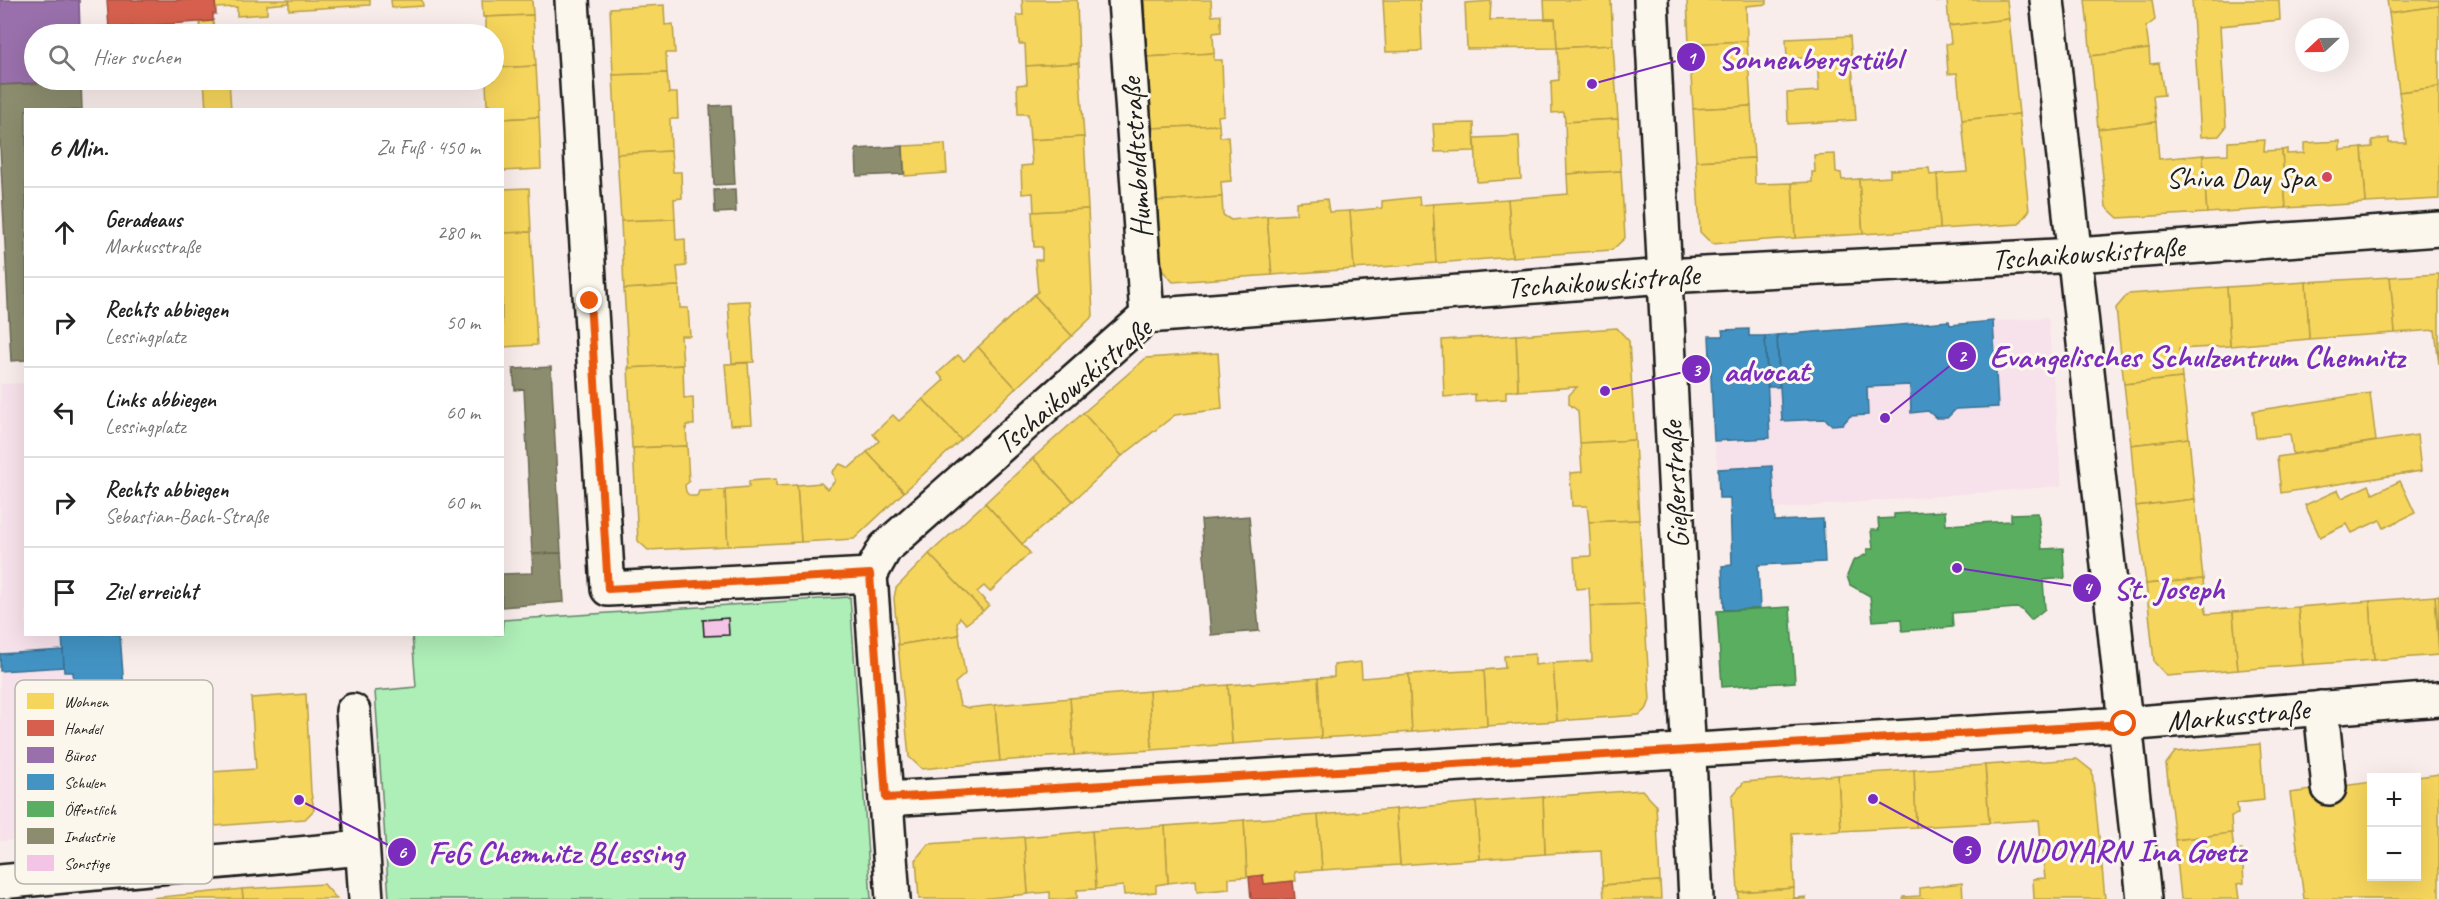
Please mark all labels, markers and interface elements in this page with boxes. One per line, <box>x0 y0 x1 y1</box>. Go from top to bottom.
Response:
north arrow <box>2295 18 2349 72</box>
search box <box>24 24 504 90</box>
callout: Sonnenbergstübl <box>1676 32 1914 82</box>
text: Sonnenbergstübl <box>1718 38 1908 79</box>
icon: search <box>45 41 78 74</box>
text: Hier suchen <box>93 43 181 71</box>
text: 1 <box>1687 47 1697 69</box>
street label: Humboldtstraße <box>1111 74 1161 240</box>
text: 6 Min. <box>48 131 108 164</box>
text: Zu Fuß · 450 m <box>377 135 480 160</box>
place label: Shiva Day Spa <box>2166 158 2317 196</box>
marker: Shiva Day Spa <box>2320 170 2334 184</box>
text: Geradeaus <box>105 206 182 234</box>
icon: ahead <box>48 216 81 249</box>
text: 280 m <box>437 220 480 245</box>
street label: Tschaikowskistraße <box>1990 227 2188 279</box>
text: Markusstraße <box>105 234 200 259</box>
street label: Tschaikowskistraße <box>1505 255 1703 307</box>
route end <box>576 287 602 313</box>
text: Rechts abbiegen <box>105 296 228 324</box>
icon: right <box>48 306 81 339</box>
street label: Tschaikowskistraße <box>987 308 1161 463</box>
text: 50 m <box>446 310 480 335</box>
text: Lessingplatz <box>105 324 186 349</box>
callout: Evangelisches Schulzentrum Chemnitz <box>1947 331 2418 381</box>
text: Evangelisches Schulzentrum Chemnitz <box>1989 336 2408 377</box>
callout: advocat <box>1681 344 1820 394</box>
text: 2 <box>1958 345 1968 367</box>
text: advocat <box>1723 350 1812 391</box>
text: 3 <box>1692 359 1702 381</box>
text: Links abbiegen <box>105 386 216 414</box>
icon: left <box>48 396 81 429</box>
text: 60 m <box>446 400 480 425</box>
text: Lessingplatz <box>105 414 186 439</box>
street label: Gießerstraße <box>1653 418 1697 550</box>
text: Rechts abbiegen <box>105 476 228 504</box>
icon: right <box>48 486 81 519</box>
text: 60 m <box>446 490 480 515</box>
text: Sebastian-Bach-Straße <box>105 504 268 529</box>
callout: St. Joseph <box>2072 563 2237 613</box>
text: St. Joseph <box>2113 568 2226 609</box>
icon: arrive <box>48 576 81 609</box>
text: 4 <box>2083 577 2093 599</box>
text: Ziel erreicht <box>105 578 198 606</box>
legend <box>15 680 213 884</box>
street label: Markusstraße <box>2165 690 2313 740</box>
text: Wohnen <box>64 692 109 712</box>
route start <box>2110 710 2136 736</box>
text: Handel <box>64 719 105 739</box>
text: Büros <box>64 746 97 766</box>
text: Schulen <box>64 773 106 793</box>
map controls <box>2367 773 2421 881</box>
button: + <box>2367 773 2421 827</box>
text: Öffentlich <box>64 800 117 820</box>
callout: UNDOYARN Ina Goetz <box>1952 825 2258 875</box>
text: Industrie <box>64 827 116 847</box>
callout: FeG Chemnitz BLessing <box>387 827 696 877</box>
button: − <box>2367 827 2421 881</box>
text: UNDOYARN Ina Goetz <box>1994 830 2249 871</box>
text: FeG Chemnitz BLessing <box>428 832 686 873</box>
text: 5 <box>1963 839 1973 861</box>
text: 6 <box>398 841 408 863</box>
text: Sonstige <box>64 854 111 874</box>

